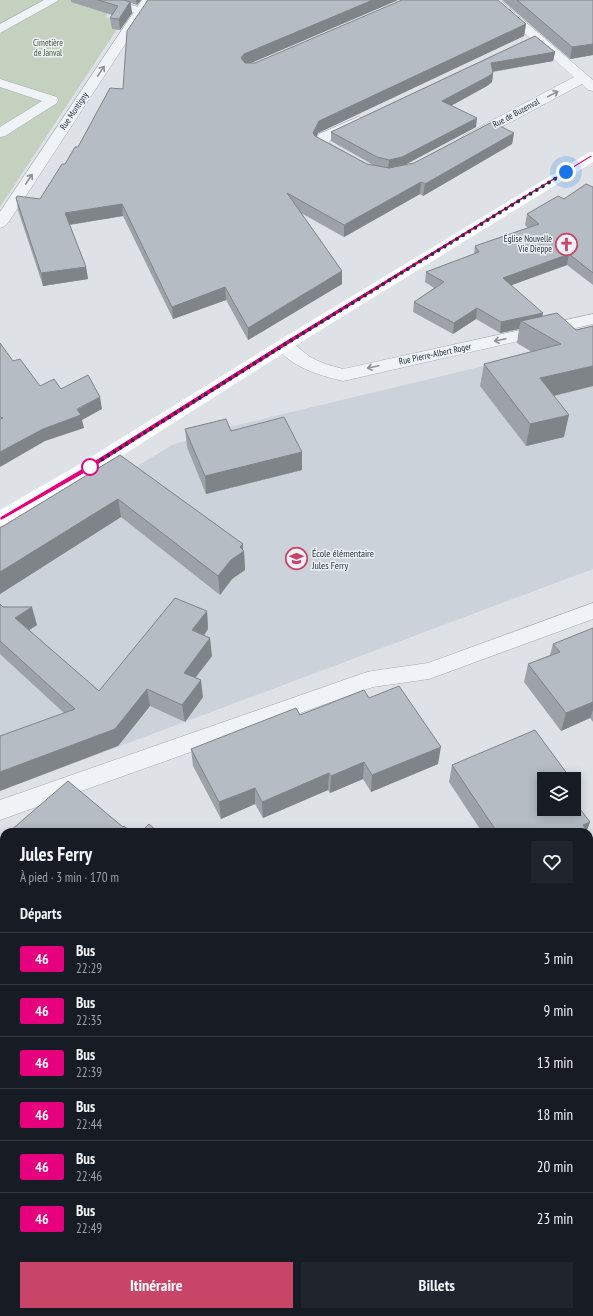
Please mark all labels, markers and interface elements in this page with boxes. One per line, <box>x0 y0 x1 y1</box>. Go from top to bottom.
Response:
park label: Cimetière de Janval <box>33 37 63 58</box>
one-way arrow <box>97 65 105 76</box>
street label: Rue Montigny <box>57 89 91 132</box>
one-way arrow <box>547 89 559 97</box>
street label: Rue de Buzenval <box>490 95 542 130</box>
your location <box>556 162 576 182</box>
one-way arrow <box>25 174 33 185</box>
church icon: Église Nouvelle Vie Dieppe <box>554 231 580 257</box>
place label: Église Nouvelle Vie Dieppe <box>504 233 552 254</box>
one-way arrow <box>494 336 507 344</box>
street label: Rue Pierre-Albert Roger <box>398 340 473 367</box>
one-way arrow <box>367 364 380 372</box>
unlabelled marker <box>81 458 99 476</box>
school or university icon: École élémentaire Jules Ferry <box>283 546 309 572</box>
place label: École élémentaire Jules Ferry <box>311 547 374 572</box>
map controls <box>537 772 581 816</box>
button: layers <box>537 772 581 816</box>
button: heart <box>531 841 573 883</box>
text: Jules Ferry <box>20 842 92 866</box>
text: À pied · 3 min · 170 m <box>20 869 119 886</box>
text: Départs <box>20 904 62 923</box>
text: Bus <box>76 941 95 960</box>
text: 3 min <box>543 949 573 968</box>
text: 46 <box>35 950 49 968</box>
text: 22:29 <box>76 960 102 977</box>
text: Bus <box>76 993 95 1012</box>
text: 9 min <box>543 1001 573 1020</box>
text: 46 <box>35 1002 49 1020</box>
text: 22:35 <box>76 1012 102 1029</box>
text: Bus <box>76 1045 95 1064</box>
text: 13 min <box>537 1053 573 1072</box>
text: 46 <box>35 1054 49 1072</box>
text: 22:39 <box>76 1064 102 1081</box>
text: Bus <box>76 1097 95 1116</box>
text: 18 min <box>537 1105 573 1124</box>
text: 46 <box>35 1106 49 1124</box>
text: 22:44 <box>76 1116 102 1133</box>
text: Bus <box>76 1149 95 1168</box>
text: 20 min <box>537 1157 573 1176</box>
text: 46 <box>35 1158 49 1176</box>
text: 22:46 <box>76 1168 102 1185</box>
text: Bus <box>76 1201 95 1220</box>
text: 23 min <box>537 1209 573 1228</box>
text: 46 <box>35 1210 49 1228</box>
text: 22:49 <box>76 1220 102 1237</box>
button: Itinéraire <box>20 1262 293 1308</box>
button: Billets <box>301 1262 573 1308</box>

